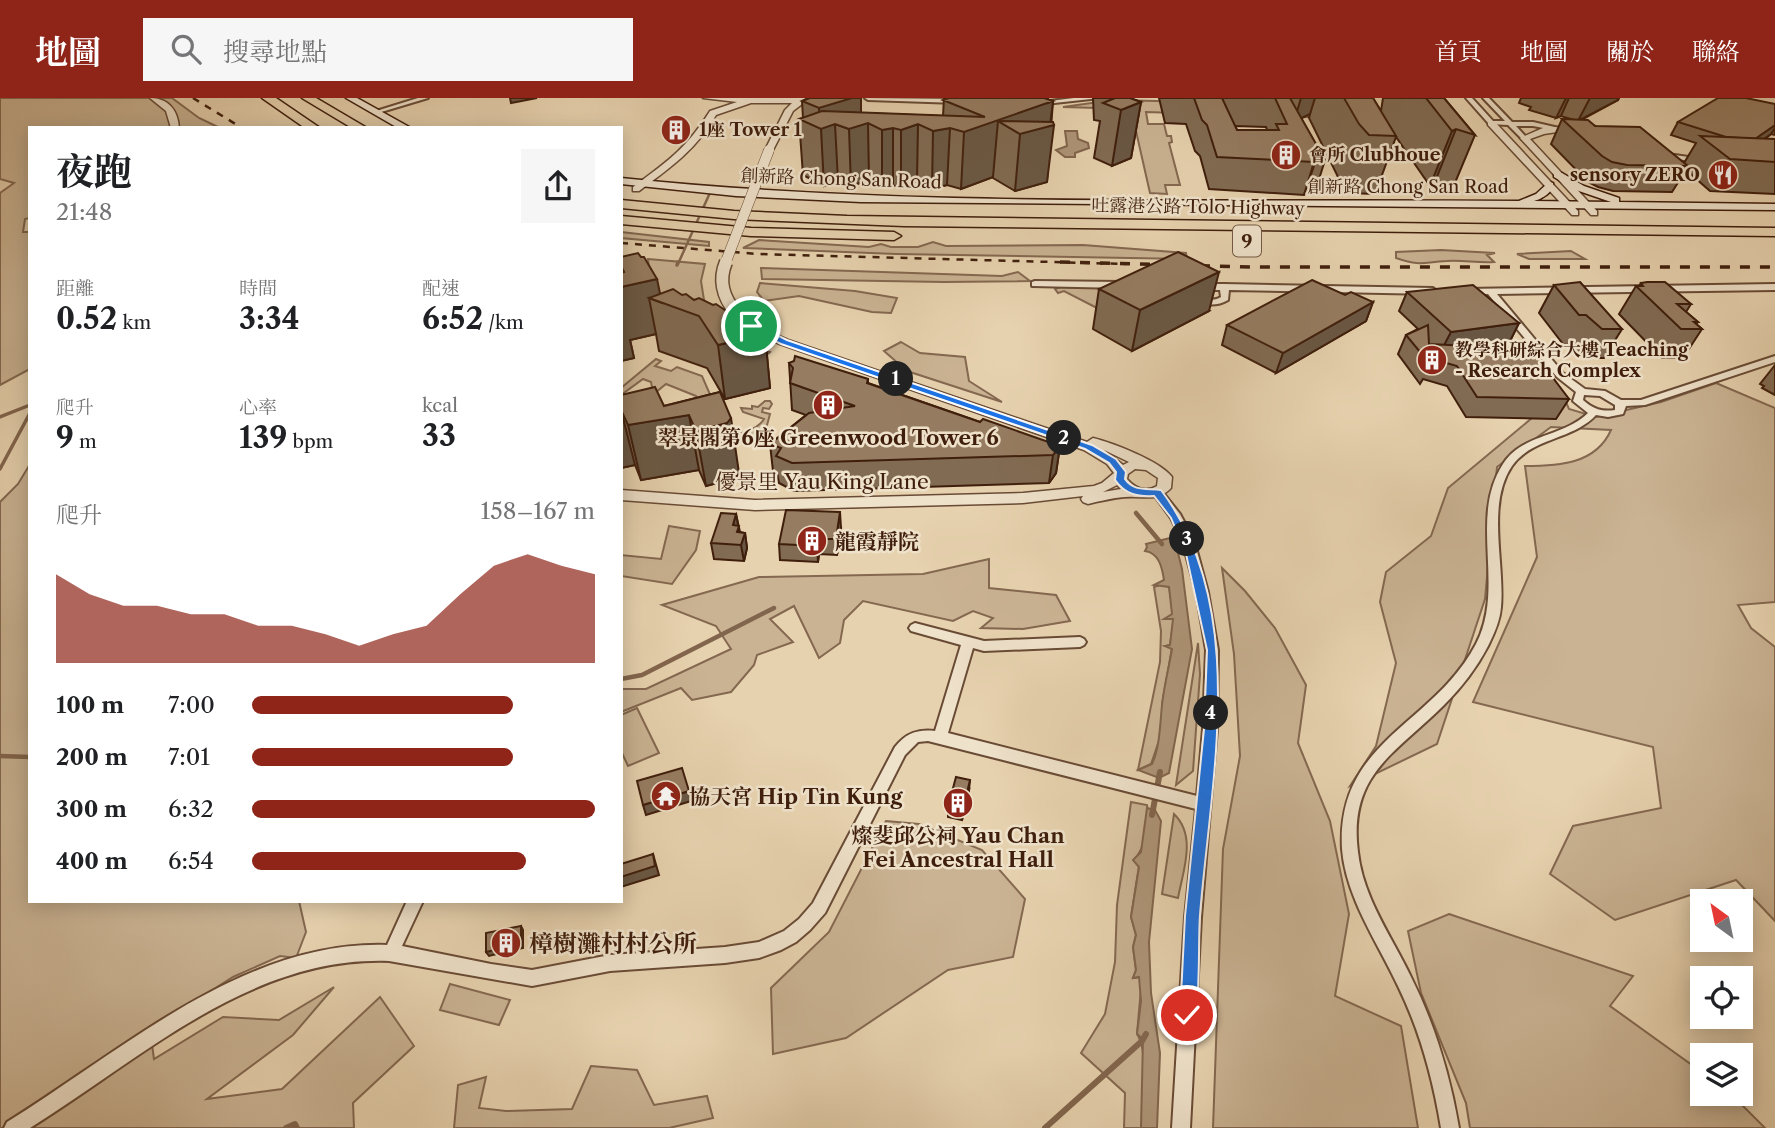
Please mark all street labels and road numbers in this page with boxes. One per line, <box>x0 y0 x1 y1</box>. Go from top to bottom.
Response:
street label: 創新路 Chong San Road <box>740 164 942 194</box>
street label: 創新路 Chong San Road <box>1307 176 1509 198</box>
street label: 吐露港公路 Tolo Highway <box>1091 194 1306 220</box>
road number: 9 <box>1233 225 1261 256</box>
street label: 優景里 Yau King Lane <box>715 469 929 494</box>

